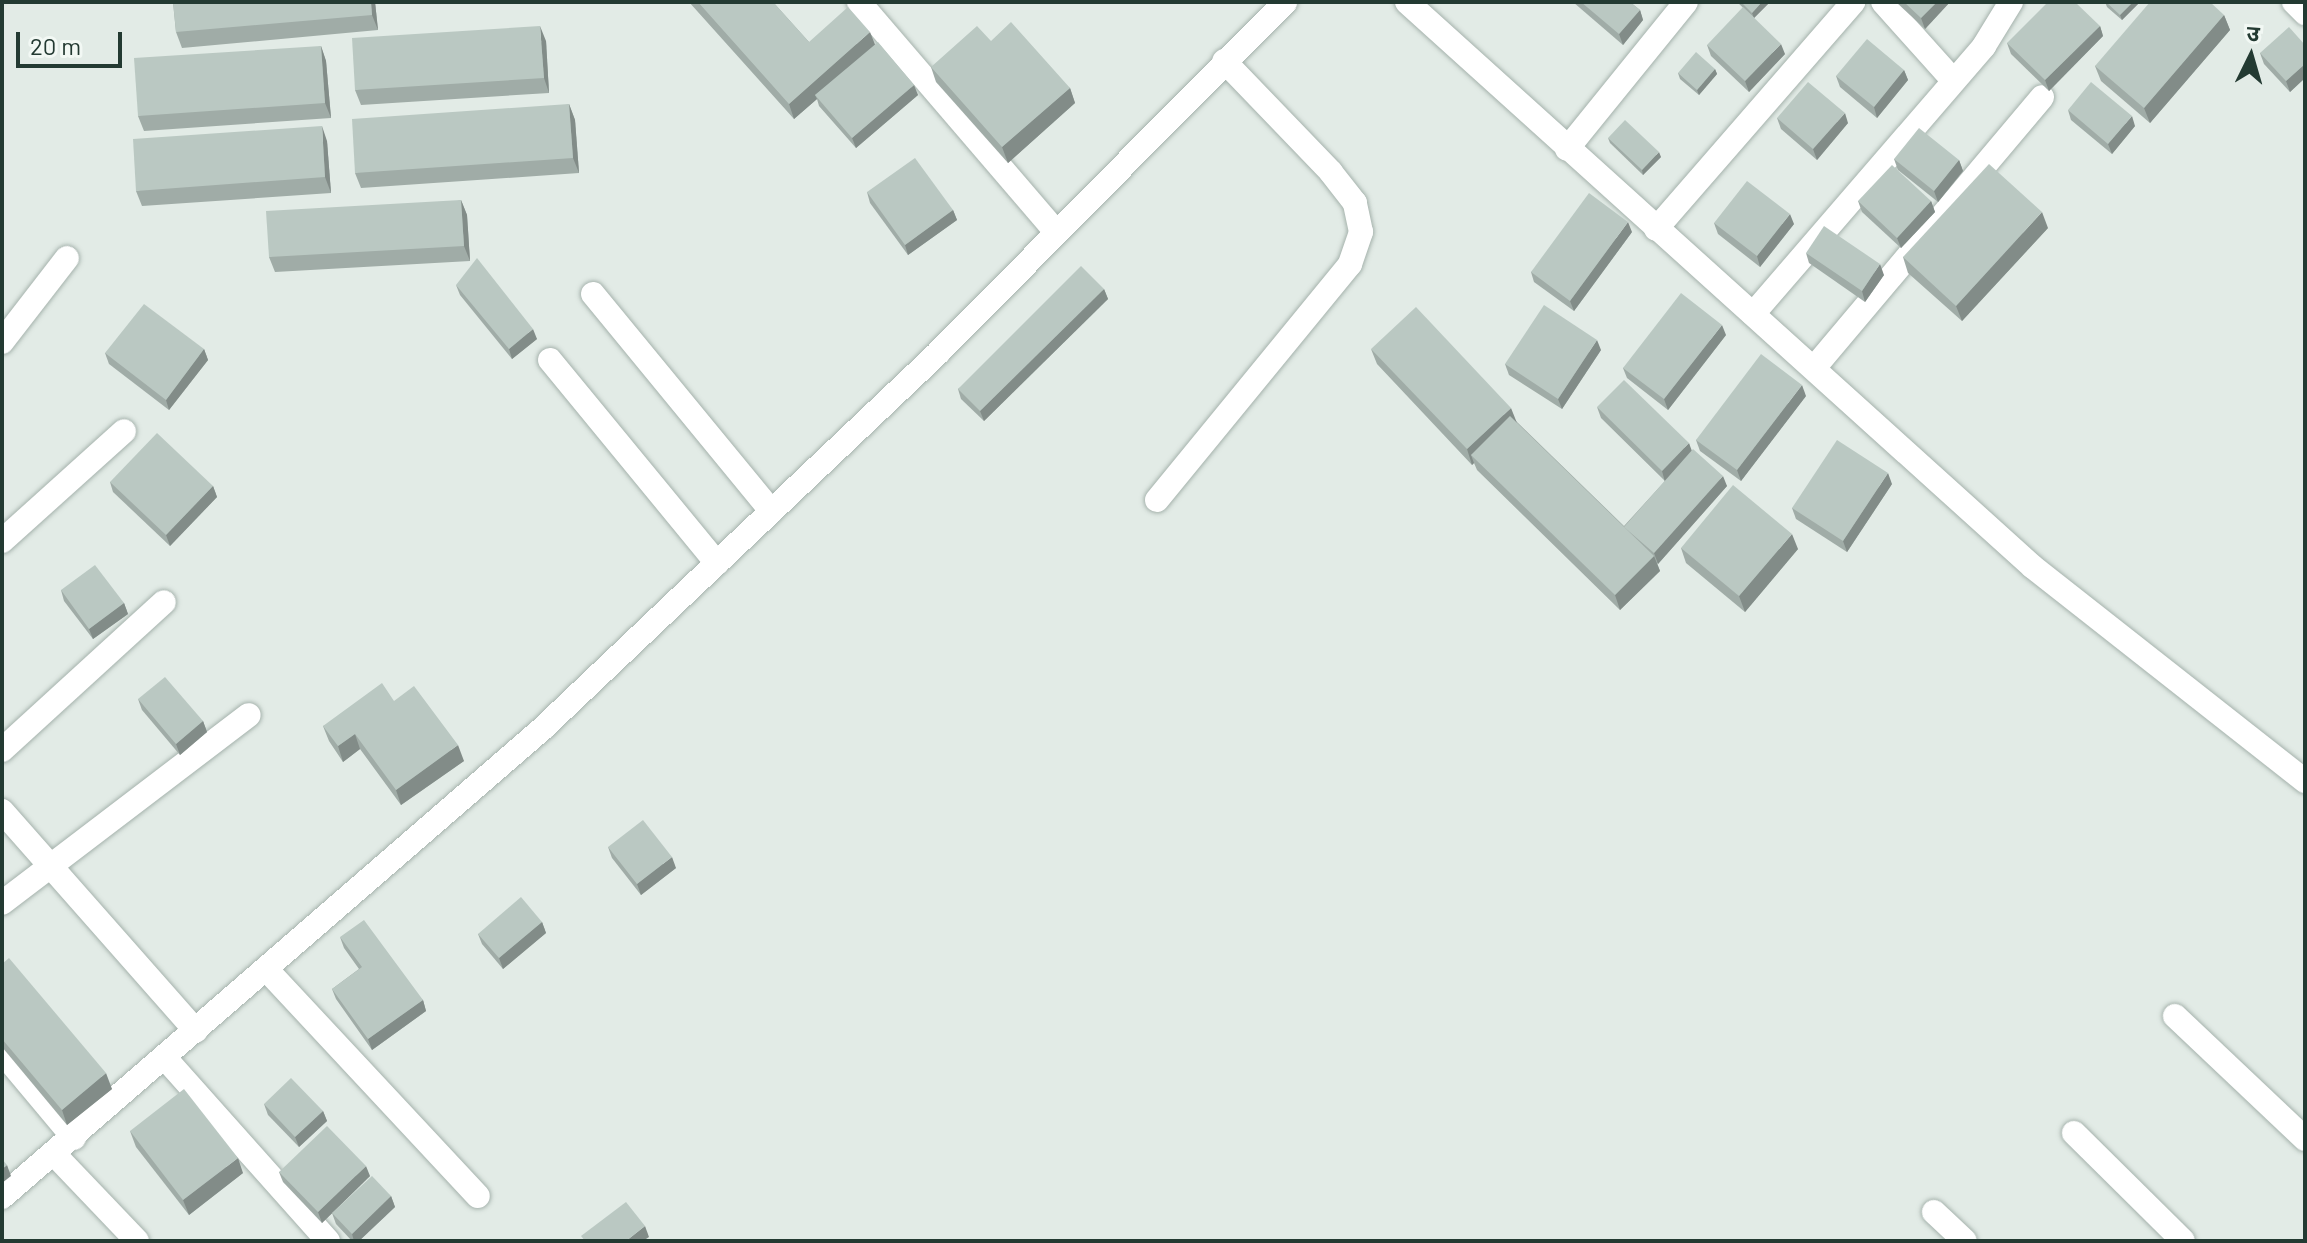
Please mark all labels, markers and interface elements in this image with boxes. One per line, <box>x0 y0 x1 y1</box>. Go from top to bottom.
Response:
scale bar <box>20 16 126 66</box>
north arrow <box>2211 16 2291 96</box>
text: उ <box>2246 19 2261 46</box>
text: 20 m <box>30 31 81 60</box>

